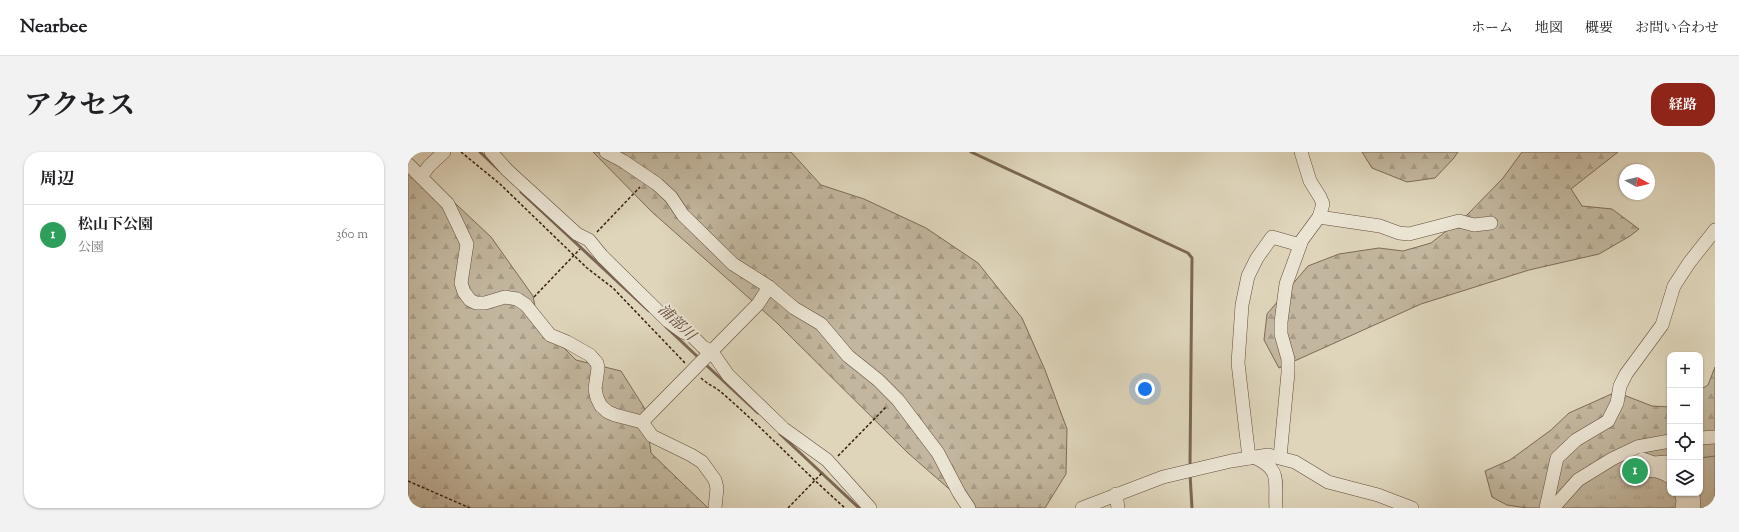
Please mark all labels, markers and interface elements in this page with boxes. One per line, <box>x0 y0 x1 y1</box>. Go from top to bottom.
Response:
text: Nearbee <box>20 14 87 41</box>
text: ホーム <box>1471 19 1513 39</box>
text: 地図 <box>1535 19 1563 39</box>
text: 概要 <box>1585 19 1613 39</box>
text: お問い合わせ <box>1635 19 1719 39</box>
button: 経路 <box>1651 83 1715 126</box>
text: アクセス <box>24 87 135 127</box>
north arrow <box>1619 164 1655 200</box>
text: 周辺 <box>40 168 74 192</box>
text: 松山下公園 <box>78 215 153 236</box>
text: 1 <box>51 226 55 244</box>
text: 360 m <box>336 226 368 244</box>
text: 公園 <box>78 239 104 257</box>
water label: 浦部川 <box>652 300 701 347</box>
map controls <box>1667 352 1703 496</box>
button: + <box>1667 352 1703 388</box>
your location <box>1135 379 1155 399</box>
button: − <box>1667 388 1703 424</box>
button: locate <box>1667 424 1703 460</box>
pin: 1 <box>1622 456 1648 486</box>
button: layers <box>1667 460 1703 496</box>

